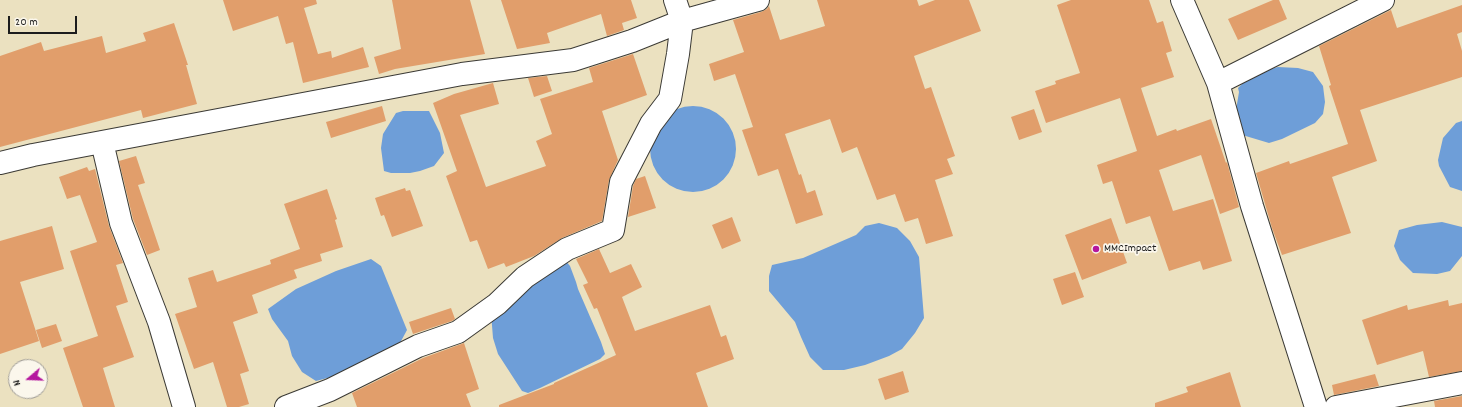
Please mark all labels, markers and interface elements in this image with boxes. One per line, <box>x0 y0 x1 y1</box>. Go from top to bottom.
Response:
scale bar <box>10 8 79 34</box>
text: 20 m <box>15 14 38 31</box>
place label: MMCImpact <box>1104 242 1156 256</box>
marker: MMCImpact <box>1091 244 1101 254</box>
north arrow <box>8 359 48 399</box>
text: N <box>9 377 26 388</box>

